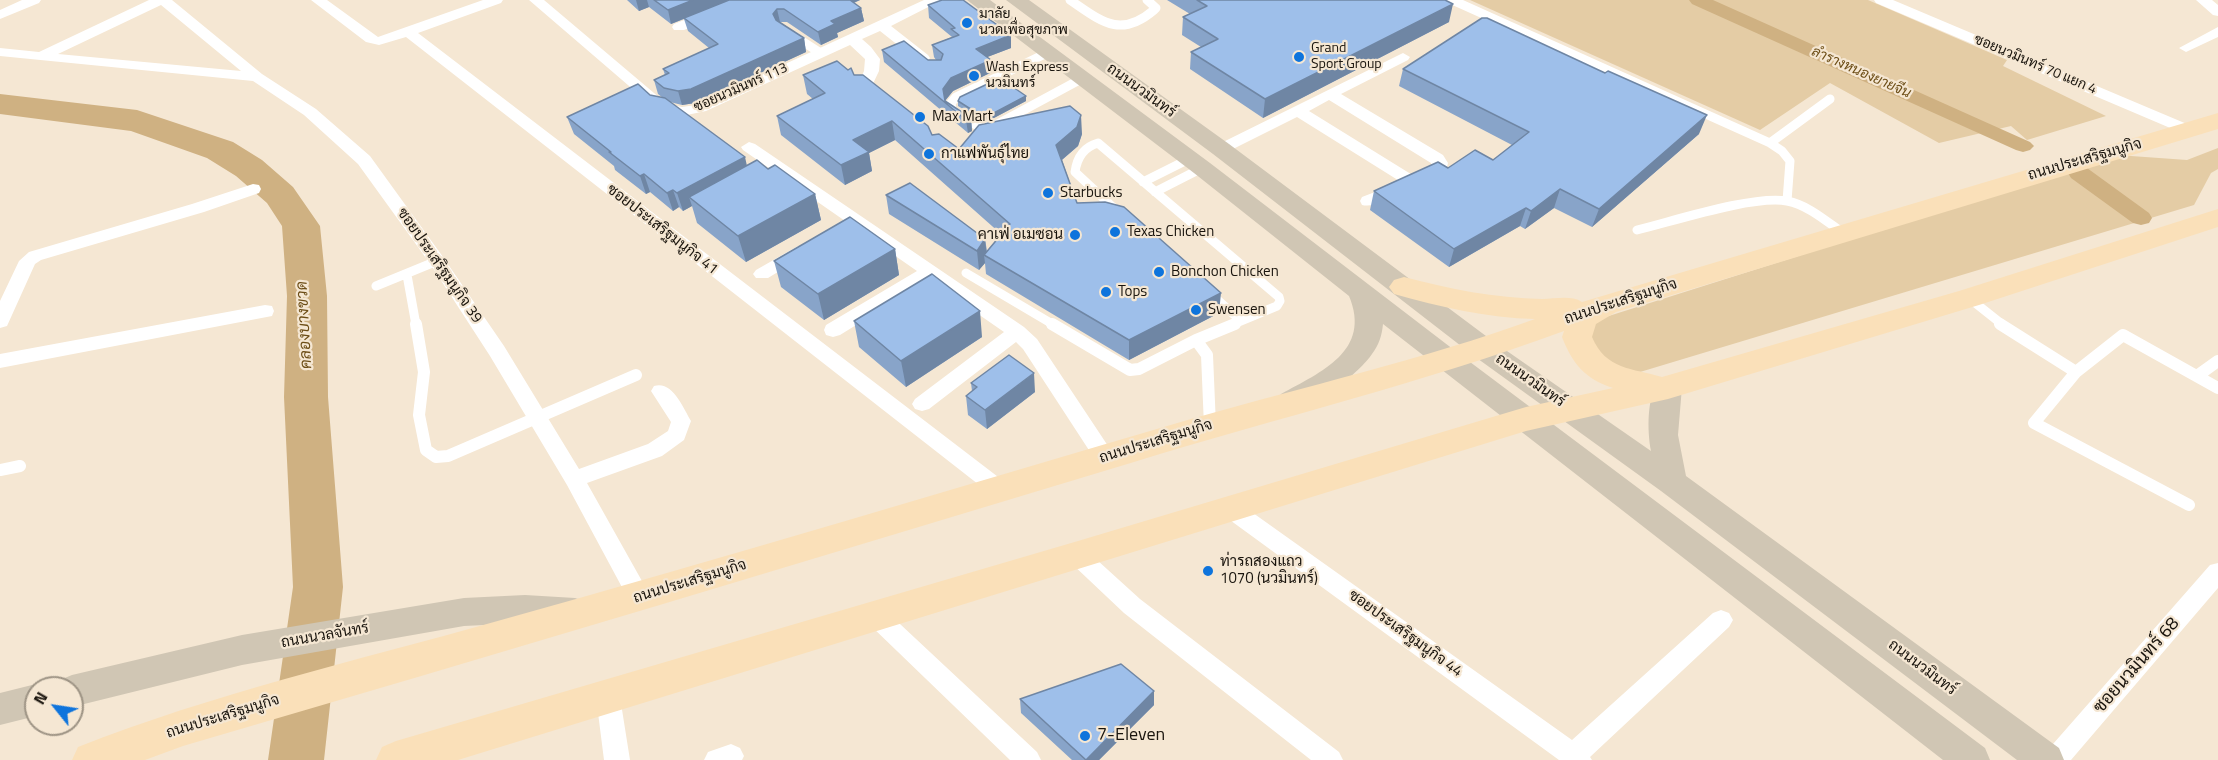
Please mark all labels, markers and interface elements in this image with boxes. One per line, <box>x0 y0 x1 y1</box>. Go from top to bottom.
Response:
place label: มาลัย นวดเพื่อสุขภาพ <box>979 7 1068 40</box>
marker: มาลัย นวดเพื่อสุขภาพ <box>960 16 974 30</box>
street label: ซอยนวมินทร์ 70 แยก 4 <box>1971 32 2099 98</box>
place label: Grand Sport Group <box>1311 41 1382 74</box>
water label: ลำรางหนองยายจีน <box>1809 44 1913 102</box>
marker: Grand Sport Group <box>1292 50 1306 64</box>
street label: ซอยนวมินทร์ 113 <box>691 60 791 116</box>
place label: Wash Express นวมินทร์ <box>986 60 1069 92</box>
street label: ถนนนวมินทร์ <box>1103 60 1179 122</box>
marker: Wash Express นวมินทร์ <box>967 69 981 83</box>
place label: Max Mart <box>932 108 993 126</box>
marker: Max Mart <box>913 110 927 124</box>
street label: ถนนประเสริฐมนูกิจ <box>2026 135 2144 185</box>
place label: กาแฟพันธุ์ไทย <box>941 145 1029 163</box>
marker: กาแฟพันธุ์ไทย <box>922 147 936 161</box>
street label: ซอยประเสริฐมนูกิจ 41 <box>603 181 721 279</box>
place label: Starbucks <box>1060 184 1123 202</box>
marker: Starbucks <box>1041 186 1055 200</box>
street label: ซอยประเสริฐมนูกิจ 39 <box>393 205 485 327</box>
place label: Texas Chicken <box>1127 223 1214 241</box>
marker: Texas Chicken <box>1108 225 1122 239</box>
place label: คาเฟ่ อเมซอน <box>978 226 1063 244</box>
marker: คาเฟ่ อเมซอน <box>1068 228 1082 242</box>
place label: Bonchon Chicken <box>1171 263 1279 281</box>
marker: Bonchon Chicken <box>1152 265 1166 279</box>
street label: ถนนประเสริฐมนูกิจ <box>1562 275 1680 329</box>
water label: คลองบางขวด <box>293 281 317 369</box>
place label: Tops <box>1118 283 1147 301</box>
marker: Tops <box>1099 285 1113 299</box>
place label: Swensen <box>1208 301 1266 319</box>
marker: Swensen <box>1189 303 1203 317</box>
street label: ถนนนวมินทร์ <box>1492 350 1568 412</box>
street label: ถนนประเสริฐมนูกิจ <box>1097 416 1215 468</box>
place label: ท่ารถสองแถว 1070 (นวมินทร์) <box>1220 553 1318 588</box>
street label: ถนนประเสริฐมนูกิจ <box>631 556 749 608</box>
marker: ท่ารถสองแถว 1070 (นวมินทร์) <box>1201 564 1215 578</box>
street label: ซอยประเสริฐมนูกิจ 44 <box>1345 587 1465 681</box>
street label: ซอยนวมินทร์ 68 <box>2090 614 2184 718</box>
street label: ถนนนวลจันทร์ <box>280 619 370 653</box>
street label: ถนนนวมินทร์ <box>1884 636 1960 700</box>
north arrow <box>24 676 84 736</box>
text: N <box>27 687 53 709</box>
street label: ถนนประเสริฐมนูกิจ <box>164 691 282 743</box>
place label: 7-Eleven <box>1097 725 1165 747</box>
marker: 7-Eleven <box>1078 729 1092 743</box>

